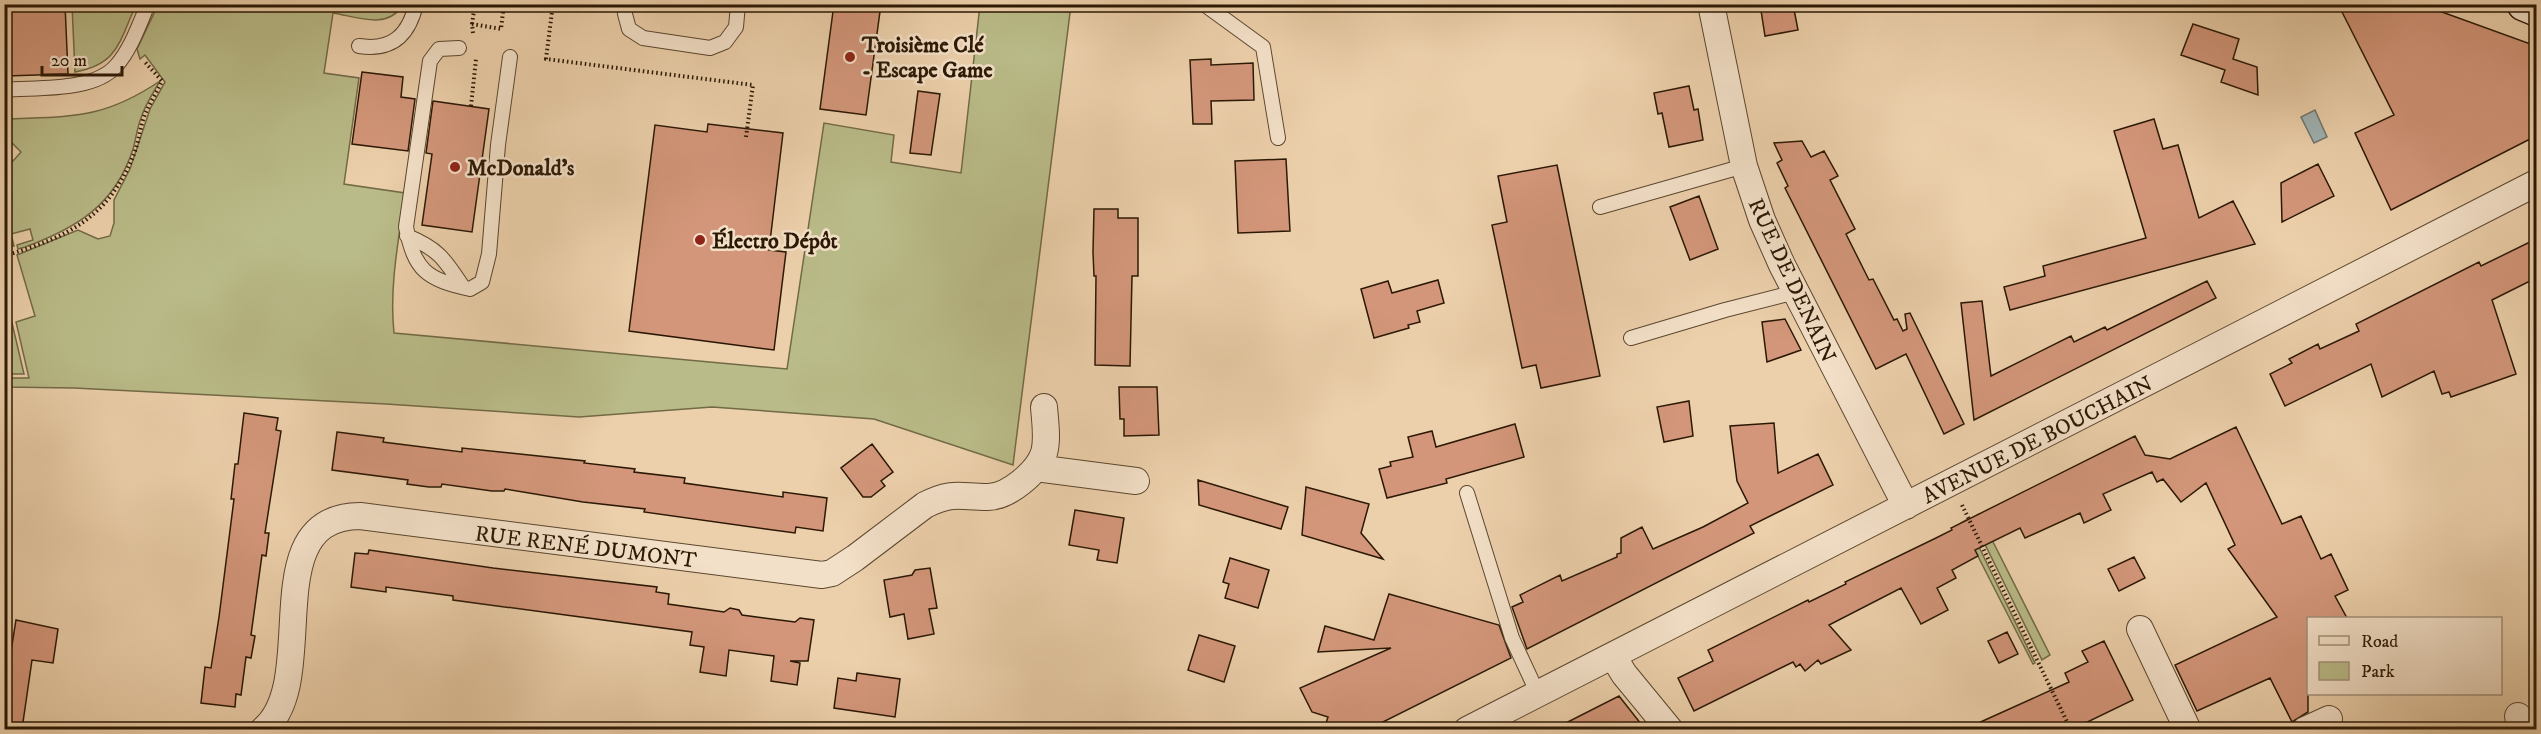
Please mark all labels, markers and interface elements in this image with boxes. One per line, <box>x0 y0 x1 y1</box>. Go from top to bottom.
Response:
place label: Troisième Clé - Escape Game <box>861 32 993 84</box>
scale bar <box>42 39 122 77</box>
text: 20 m <box>51 50 87 72</box>
marker: Troisième Clé - Escape Game <box>843 50 857 64</box>
place label: McDonald's <box>467 155 575 182</box>
marker: McDonald's <box>448 160 462 174</box>
street label: RUE DE DENAIN <box>1742 194 1842 367</box>
place label: Électro Dépôt <box>712 227 838 255</box>
marker: Électro Dépôt <box>693 233 707 247</box>
street label: AVENUE DE BOUCHAIN <box>1918 370 2157 510</box>
street label: RUE RENÉ DUMONT <box>473 520 699 575</box>
legend <box>2307 617 2502 695</box>
text: Road <box>2361 631 2398 653</box>
text: Park <box>2361 661 2395 683</box>

